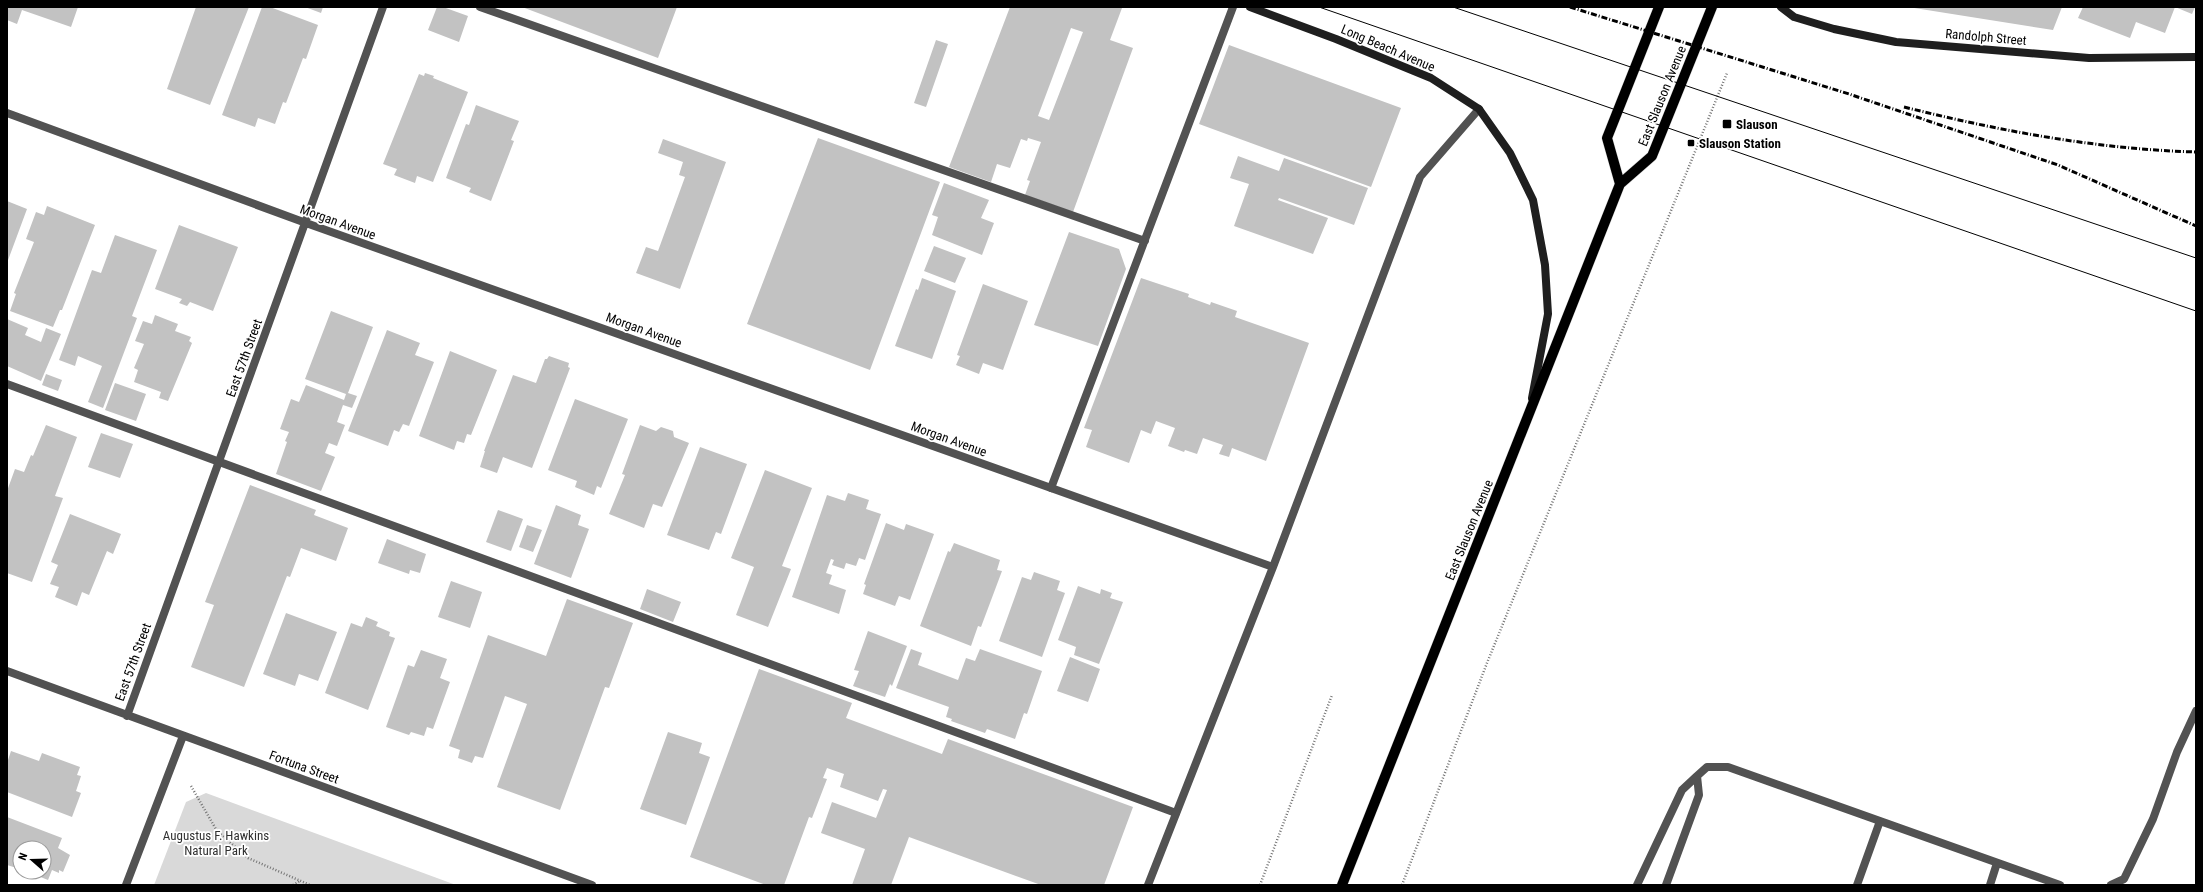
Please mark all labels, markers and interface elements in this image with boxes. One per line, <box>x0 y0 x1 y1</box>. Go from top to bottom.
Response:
street label: Long Beach Avenue <box>1339 21 1437 75</box>
street label: Randolph Street <box>1945 26 2027 48</box>
street label: East Slauson Avenue <box>1635 44 1689 148</box>
place label: Slauson <box>1736 117 1778 132</box>
marker: Slauson <box>1721 118 1733 130</box>
place label: Slauson Station <box>1699 136 1781 151</box>
marker: Slauson Station <box>1686 138 1696 148</box>
street label: Morgan Avenue <box>298 201 378 243</box>
street label: Morgan Avenue <box>604 309 684 351</box>
street label: East 57th Street <box>223 317 265 399</box>
street label: Morgan Avenue <box>909 418 989 460</box>
street label: East Slauson Avenue <box>1442 478 1496 582</box>
street label: East 57th Street <box>112 621 154 703</box>
street label: Fortuna Street <box>267 747 341 787</box>
park label: Augustus F. Hawkins Natural Park <box>163 828 269 858</box>
north arrow <box>12 840 52 880</box>
text: N <box>16 851 30 862</box>

